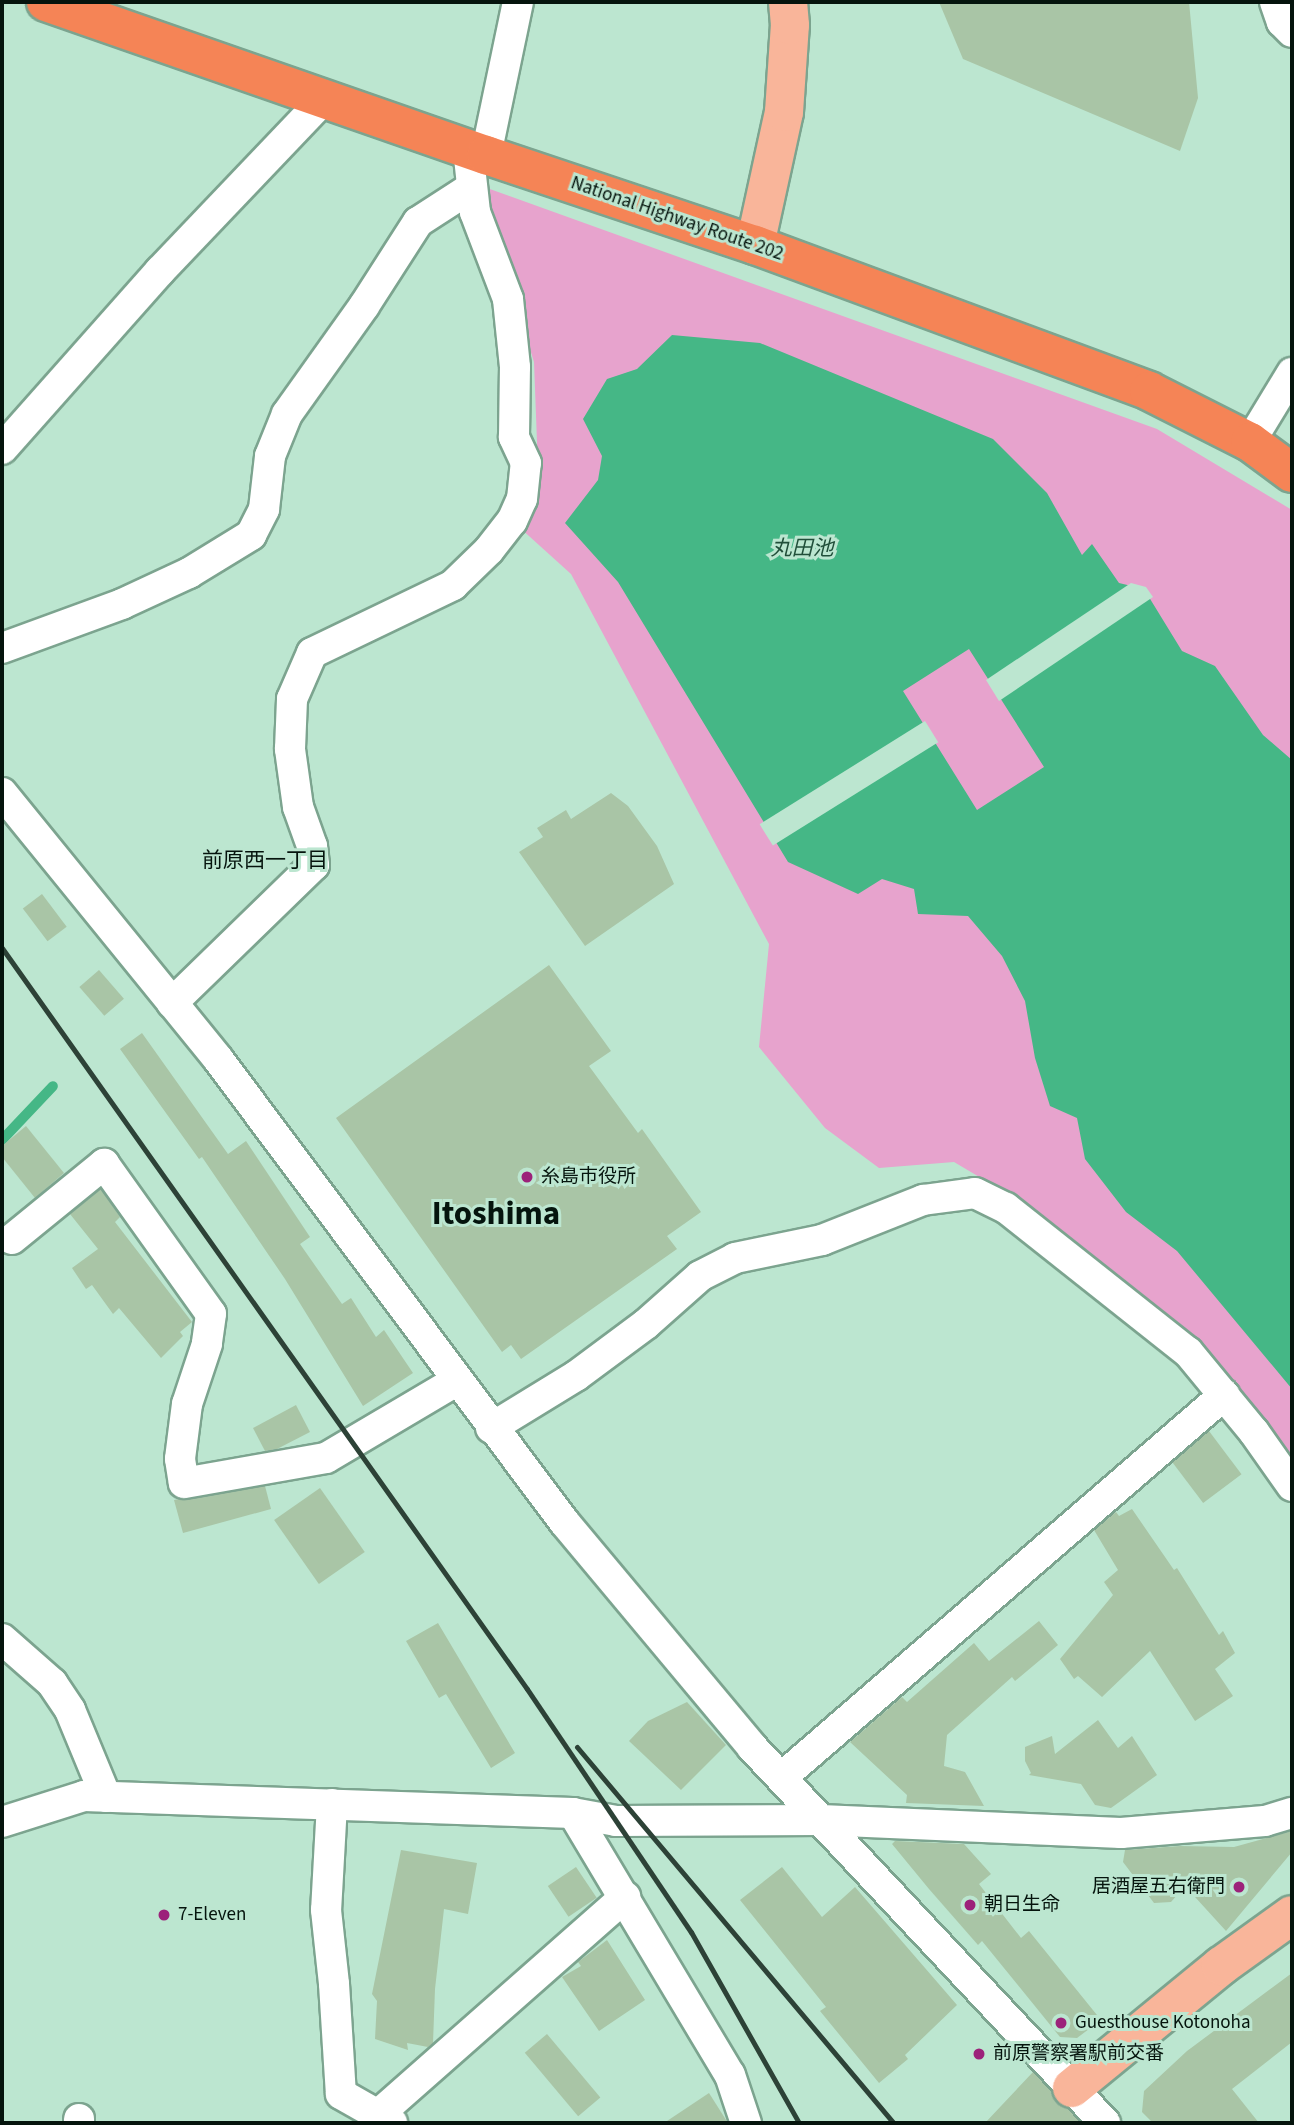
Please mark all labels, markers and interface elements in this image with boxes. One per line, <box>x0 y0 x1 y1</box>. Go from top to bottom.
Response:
street label: National Highway Route 202 <box>568 172 786 266</box>
water label: 丸田池 <box>771 535 833 561</box>
district label: 前原西一丁目 <box>202 847 328 873</box>
place label: 糸島市役所 <box>541 1166 636 1188</box>
marker: 糸島市役所 <box>519 1169 535 1185</box>
district label: Itoshima <box>432 1194 560 1234</box>
place label: 居酒屋五右衛門 <box>1092 1876 1225 1898</box>
marker: 居酒屋五右衛門 <box>1231 1879 1247 1895</box>
place label: 朝日生命 <box>984 1894 1060 1916</box>
marker: 朝日生命 <box>962 1897 978 1913</box>
place label: 7-Eleven <box>178 1904 246 1926</box>
marker: 7-Eleven <box>156 1907 172 1923</box>
place label: Guesthouse Kotonoha <box>1075 2012 1251 2034</box>
marker: Guesthouse Kotonoha <box>1053 2015 1069 2031</box>
place label: 前原警察署駅前交番 <box>993 2043 1164 2065</box>
marker: 前原警察署駅前交番 <box>971 2046 987 2062</box>

